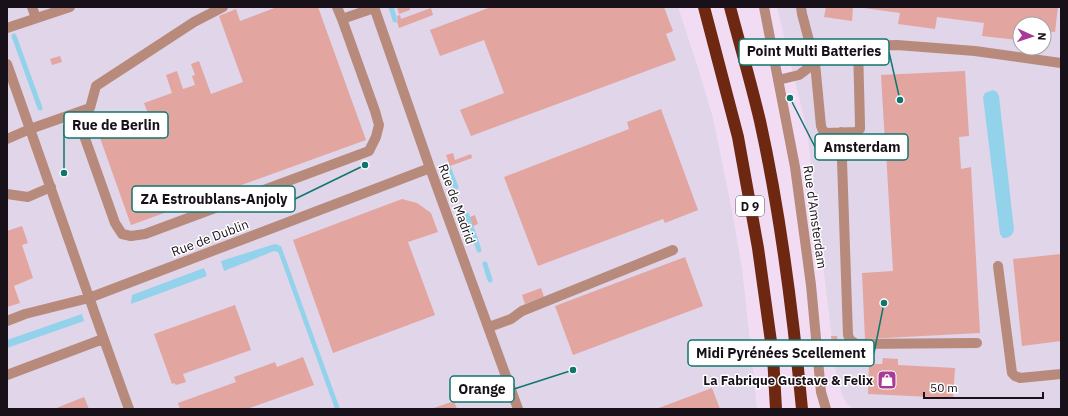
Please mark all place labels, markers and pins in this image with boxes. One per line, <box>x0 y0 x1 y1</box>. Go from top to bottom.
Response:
callout: Point Multi Batteries <box>739 39 889 65</box>
callout: Rue de Berlin <box>64 112 168 138</box>
callout: Amsterdam <box>815 134 908 160</box>
callout: ZA Estroublans-Anjoly <box>132 186 295 212</box>
callout: Midi Pyrénées Scellement <box>688 340 874 366</box>
shop icon: La Fabrique Gustave & Felix <box>876 369 898 391</box>
place label: La Fabrique Gustave & Felix <box>703 372 874 389</box>
callout: Orange <box>450 376 514 402</box>

